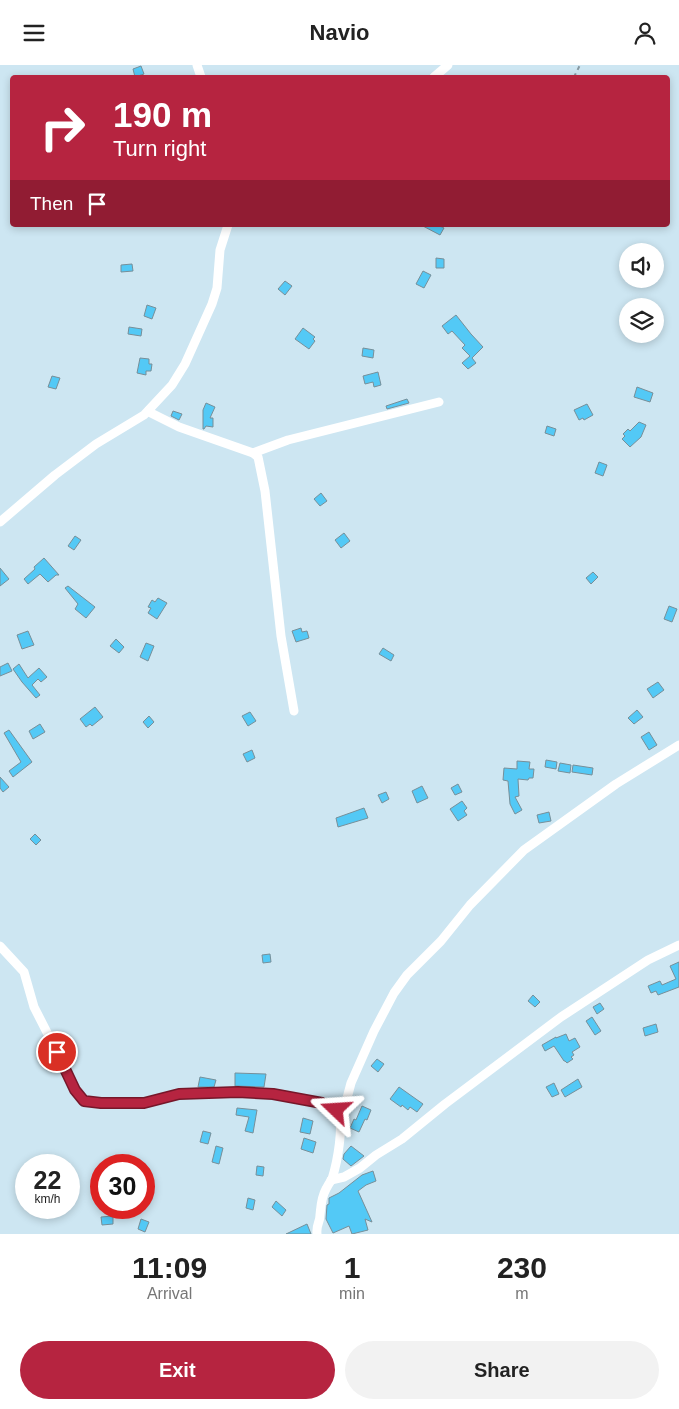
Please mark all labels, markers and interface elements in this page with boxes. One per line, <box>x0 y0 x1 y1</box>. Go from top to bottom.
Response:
icon: menu <box>20 19 48 47</box>
icon: person <box>631 19 659 47</box>
text: Navio <box>310 20 369 45</box>
icon: right <box>30 95 95 160</box>
text: 190 m <box>113 95 212 134</box>
text: Turn right <box>113 136 206 161</box>
icon: arrive <box>83 190 111 218</box>
text: Then <box>30 193 73 214</box>
map controls <box>619 243 664 343</box>
button: sound <box>619 243 664 288</box>
button: layers <box>619 298 664 343</box>
pin <box>36 1031 78 1073</box>
icon: arrive <box>43 1038 71 1066</box>
position arrow <box>309 1083 361 1135</box>
speed limit sign: 30 <box>90 1154 155 1219</box>
text: 22 <box>34 1166 61 1194</box>
text: km/h <box>34 1192 61 1206</box>
text: 11:09 <box>132 1251 207 1284</box>
text: 1 <box>344 1251 360 1284</box>
text: 230 <box>497 1251 547 1284</box>
text: Arrival <box>147 1285 192 1302</box>
text: min <box>339 1285 365 1302</box>
text: m <box>515 1285 529 1302</box>
button: Exit <box>20 1341 335 1399</box>
button: Share <box>345 1341 659 1399</box>

